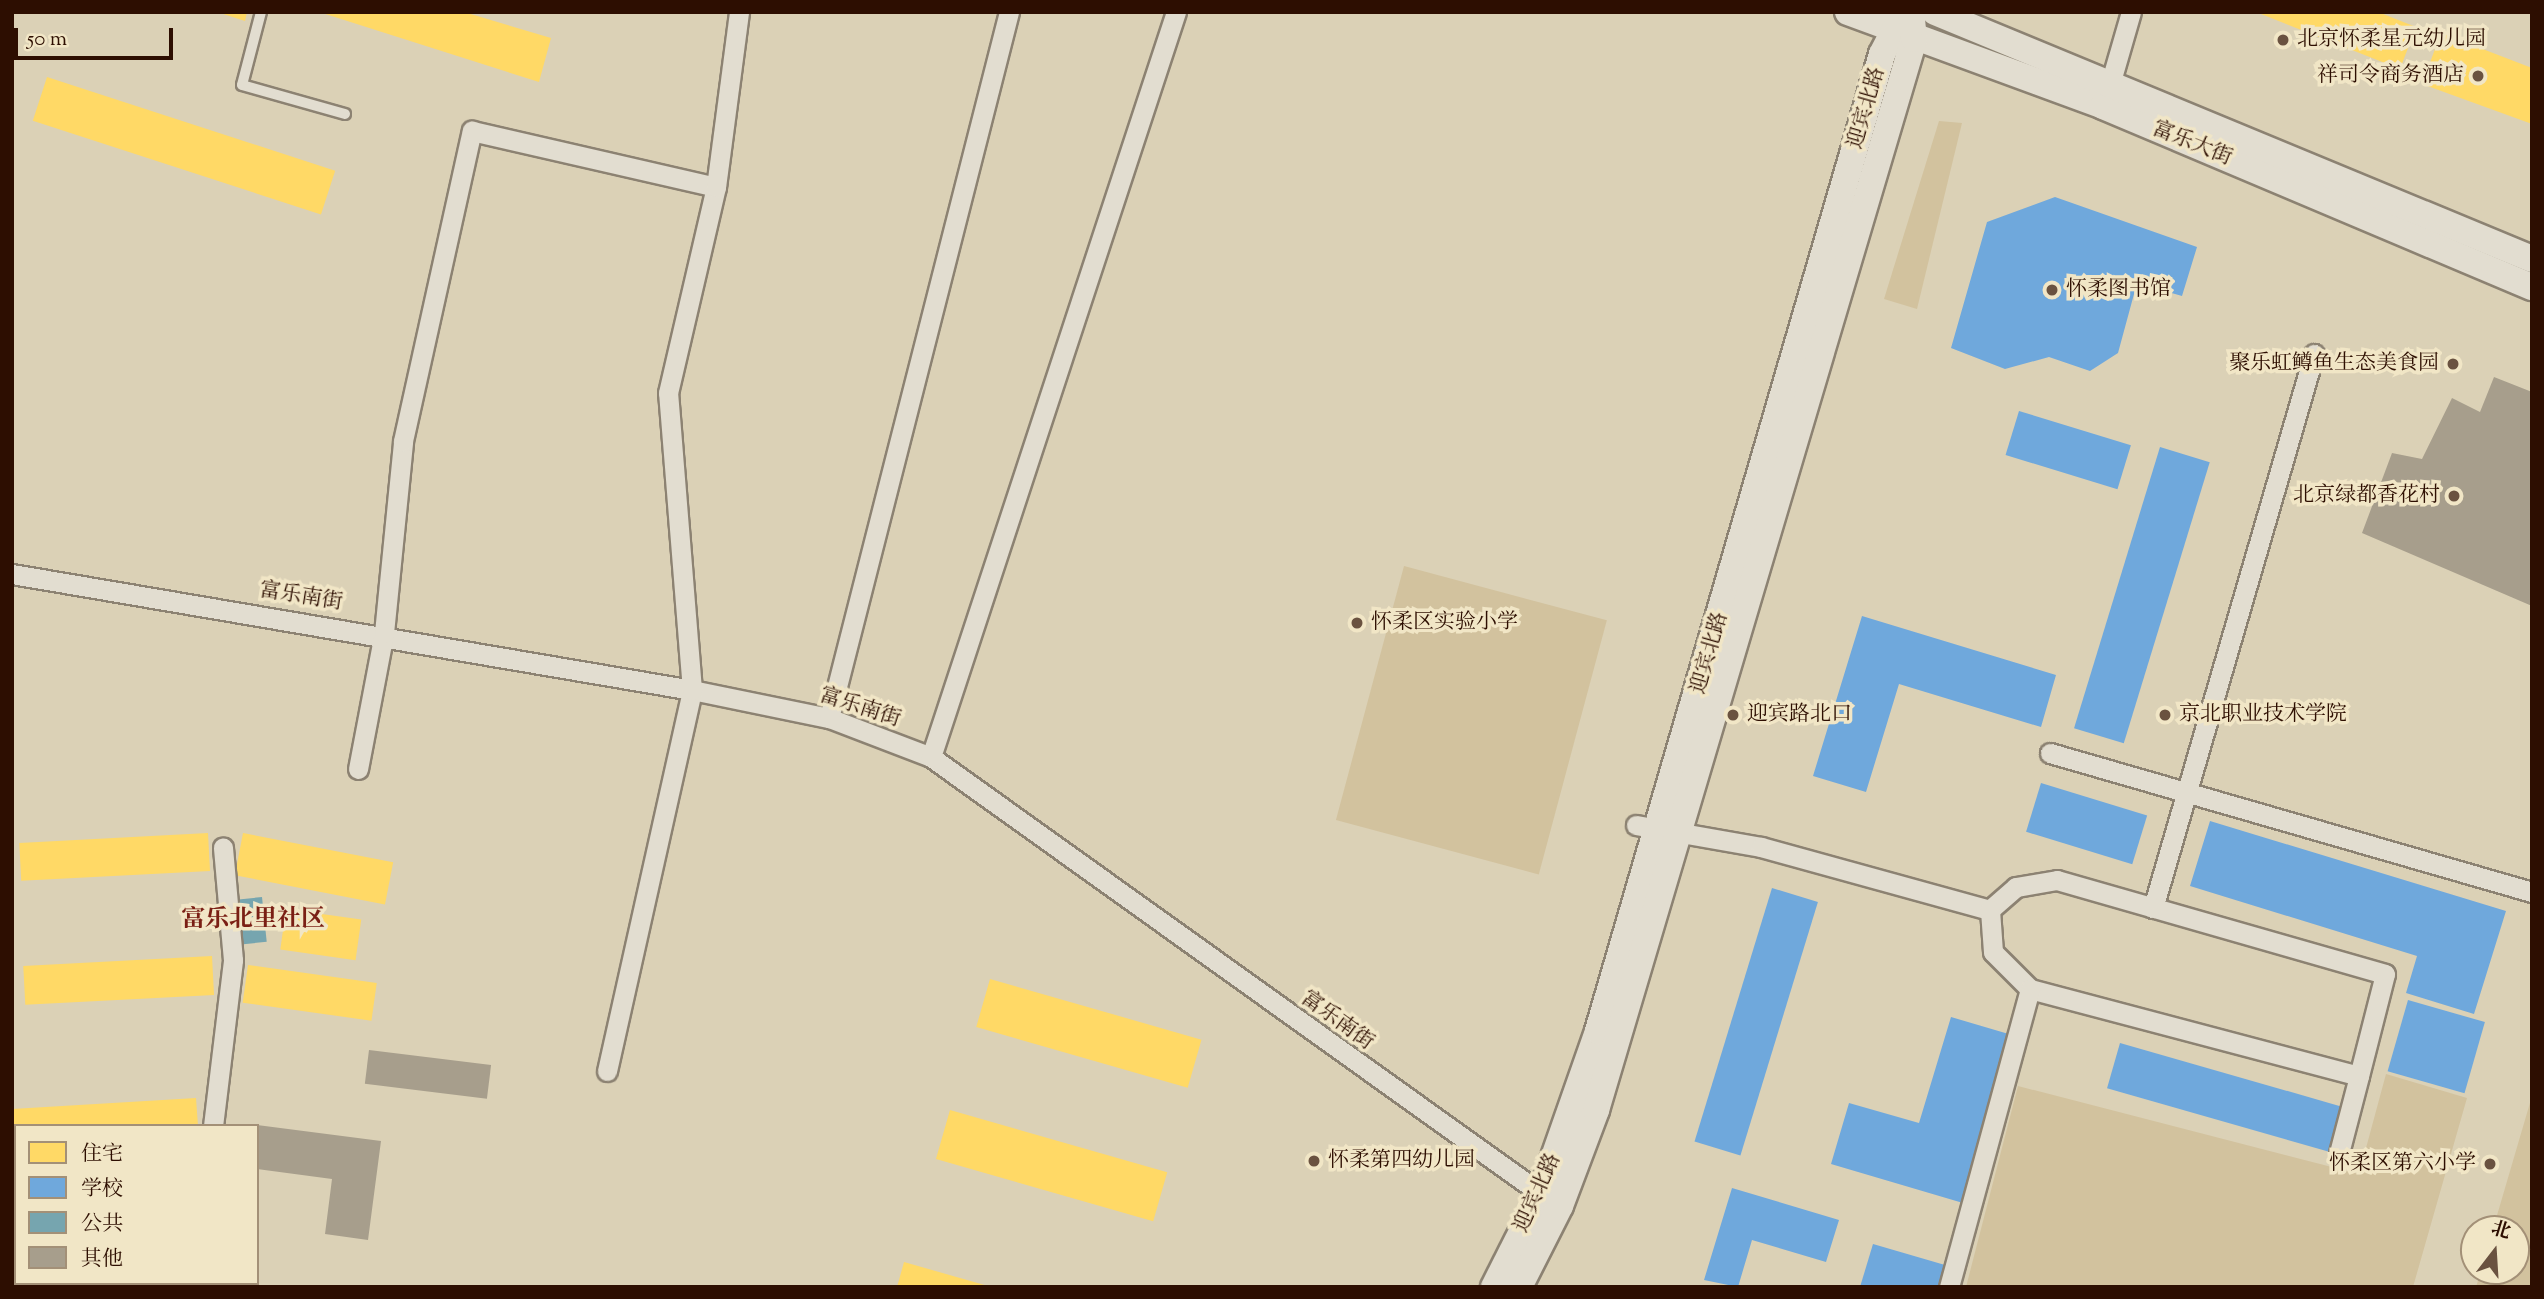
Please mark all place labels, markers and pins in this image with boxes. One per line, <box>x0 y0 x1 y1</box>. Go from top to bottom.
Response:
place label: 北京怀柔星元幼儿园 <box>2297 27 2486 53</box>
marker: 北京怀柔星元幼儿园 <box>2275 32 2291 48</box>
place label: 祥司令商务酒店 <box>2317 63 2464 89</box>
marker: 祥司令商务酒店 <box>2470 68 2486 84</box>
place label: 怀柔图书馆 <box>2066 277 2171 303</box>
marker: 怀柔图书馆 <box>2044 282 2060 298</box>
place label: 聚乐虹鳟鱼生态美食园 <box>2229 351 2439 377</box>
marker: 聚乐虹鳟鱼生态美食园 <box>2445 356 2461 372</box>
place label: 北京绿都香花村 <box>2293 483 2440 509</box>
marker: 北京绿都香花村 <box>2446 488 2462 504</box>
place label: 怀柔区实验小学 <box>1371 610 1518 636</box>
marker: 怀柔区实验小学 <box>1349 615 1365 631</box>
place label: 迎宾路北口 <box>1747 702 1852 728</box>
place label: 京北职业技术学院 <box>2179 702 2347 728</box>
marker: 迎宾路北口 <box>1725 707 1741 723</box>
marker: 京北职业技术学院 <box>2157 707 2173 723</box>
place label: 怀柔第四幼儿园 <box>1328 1148 1475 1174</box>
place label: 怀柔区第六小学 <box>2329 1151 2476 1177</box>
marker: 怀柔第四幼儿园 <box>1306 1153 1322 1169</box>
marker: 怀柔区第六小学 <box>2482 1156 2498 1172</box>

